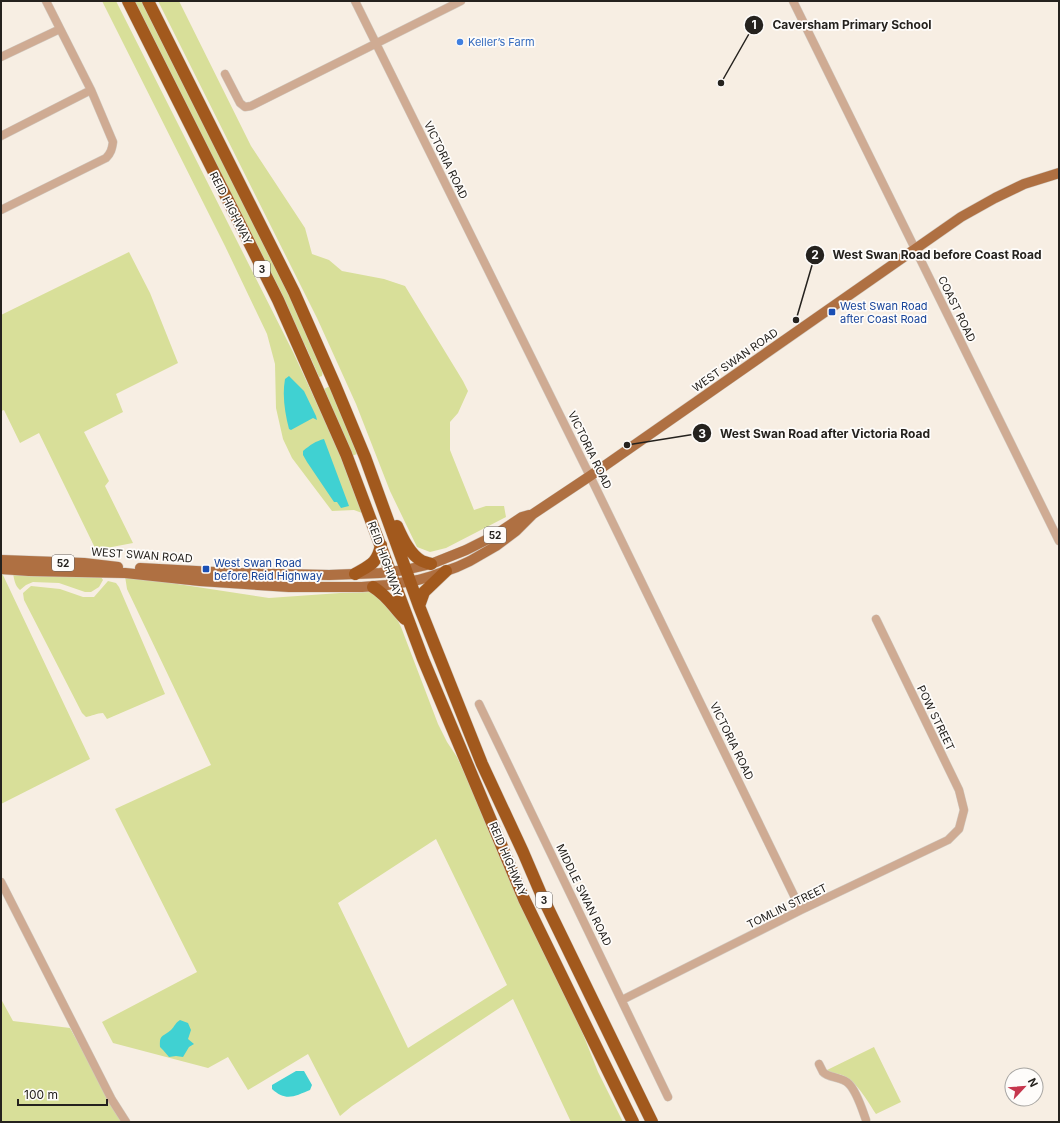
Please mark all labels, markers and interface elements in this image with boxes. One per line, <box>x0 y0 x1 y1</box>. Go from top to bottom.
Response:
callout: Caversham Primary School <box>744 13 939 37</box>
text: 1 <box>751 17 757 32</box>
text: Caversham Primary School <box>772 17 932 32</box>
place label: Keller’s Farm <box>468 35 535 49</box>
marker: Keller’s Farm <box>455 37 465 47</box>
street label: VICTORIA ROAD <box>421 119 471 201</box>
street label: REID HIGHWAY <box>207 169 256 247</box>
callout: West Swan Road before Coast Road <box>805 243 1050 267</box>
text: 2 <box>811 247 819 262</box>
text: West Swan Road before Coast Road <box>832 247 1042 262</box>
road number: 3 <box>254 261 270 277</box>
street label: COAST ROAD <box>935 274 979 344</box>
place label: West Swan Road after Coast Road <box>840 299 928 326</box>
marker: West Swan Road after Coast Road <box>827 307 837 317</box>
street label: WEST SWAN ROAD <box>689 325 781 395</box>
street label: VICTORIA ROAD <box>565 409 615 491</box>
callout: West Swan Road after Victoria Road <box>692 421 938 445</box>
text: 3 <box>698 426 706 441</box>
text: West Swan Road after Victoria Road <box>720 426 930 441</box>
street label: REID HIGHWAY <box>365 519 405 599</box>
road number: 52 <box>484 527 506 543</box>
street label: WEST SWAN ROAD <box>91 544 193 566</box>
road number: 52 <box>52 555 74 571</box>
place label: West Swan Road before Reid Highway <box>214 556 322 583</box>
marker: West Swan Road before Reid Highway <box>201 564 211 574</box>
street label: POW STREET <box>914 683 958 753</box>
street label: VICTORIA ROAD <box>707 700 757 782</box>
street label: REID HIGHWAY <box>486 820 530 899</box>
street label: MIDDLE SWAN ROAD <box>553 842 615 948</box>
street label: TOMLIN STREET <box>745 881 829 931</box>
road number: 3 <box>536 892 552 908</box>
north arrow <box>1004 1067 1044 1107</box>
text: N <box>1025 1076 1041 1089</box>
scale bar <box>18 1081 107 1107</box>
text: 100 m <box>24 1087 58 1102</box>

